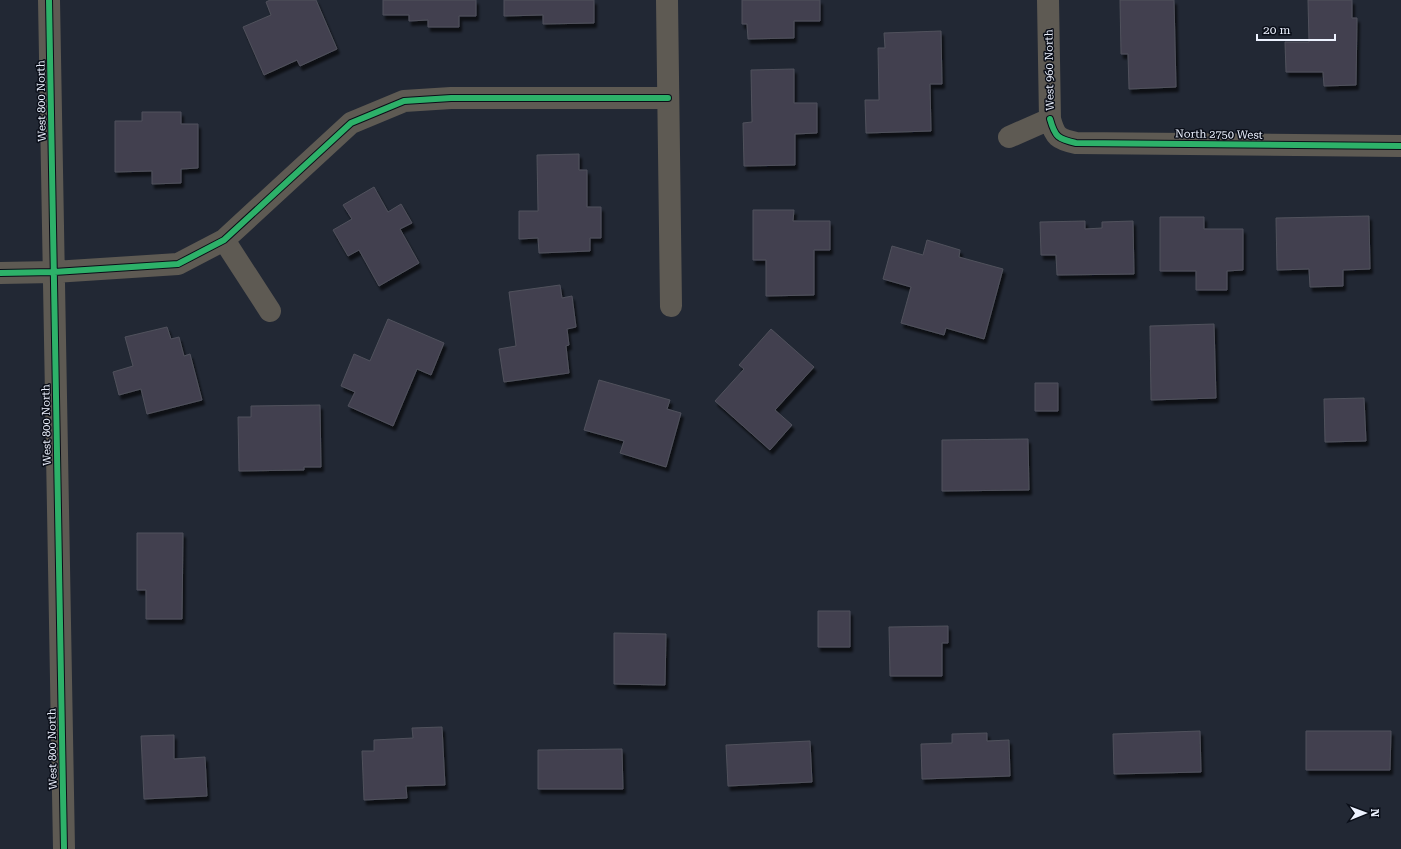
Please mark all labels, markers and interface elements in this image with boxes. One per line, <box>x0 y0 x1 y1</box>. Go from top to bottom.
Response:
scale bar <box>1257 16 1335 42</box>
text: 20 m <box>1263 23 1290 37</box>
street label: West 960 North <box>1042 29 1057 111</box>
street label: West 800 North <box>34 60 49 142</box>
street label: North 2750 West <box>1175 127 1263 142</box>
street label: West 800 North <box>39 384 54 466</box>
street label: West 800 North <box>45 708 60 790</box>
north arrow <box>1345 793 1385 833</box>
text: N <box>1368 808 1381 818</box>

